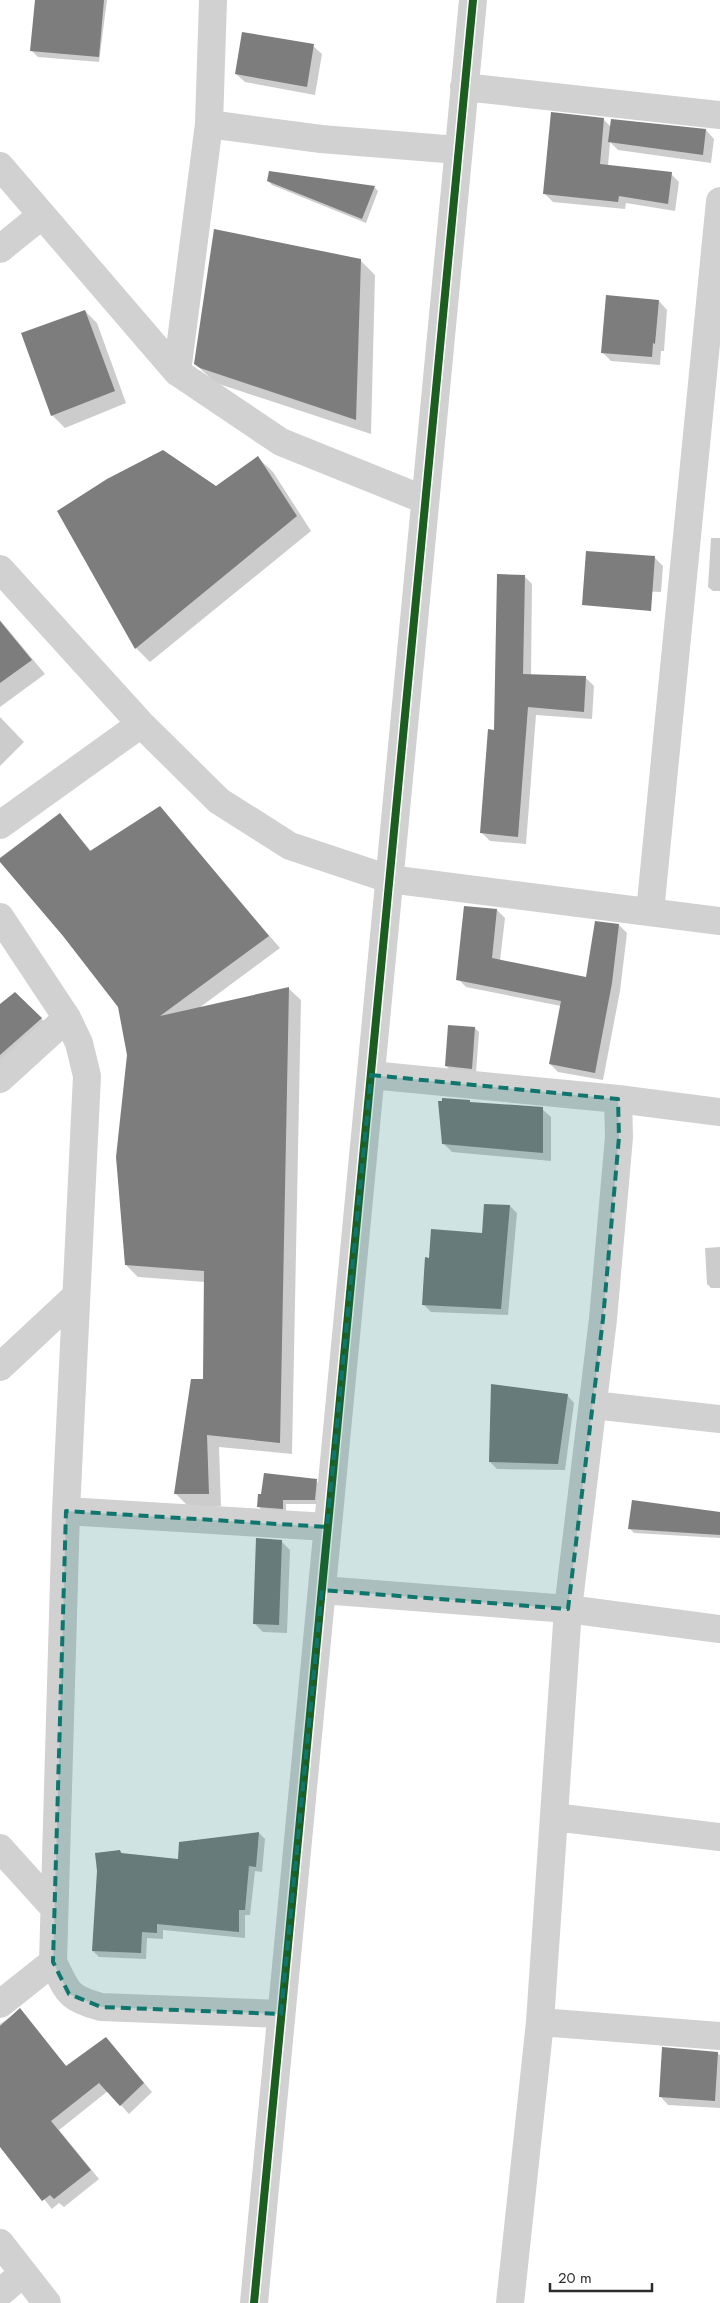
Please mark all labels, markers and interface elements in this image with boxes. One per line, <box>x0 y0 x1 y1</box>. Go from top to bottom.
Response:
scale bar <box>550 2260 652 2292</box>
text: 20 m <box>558 2267 592 2289</box>

